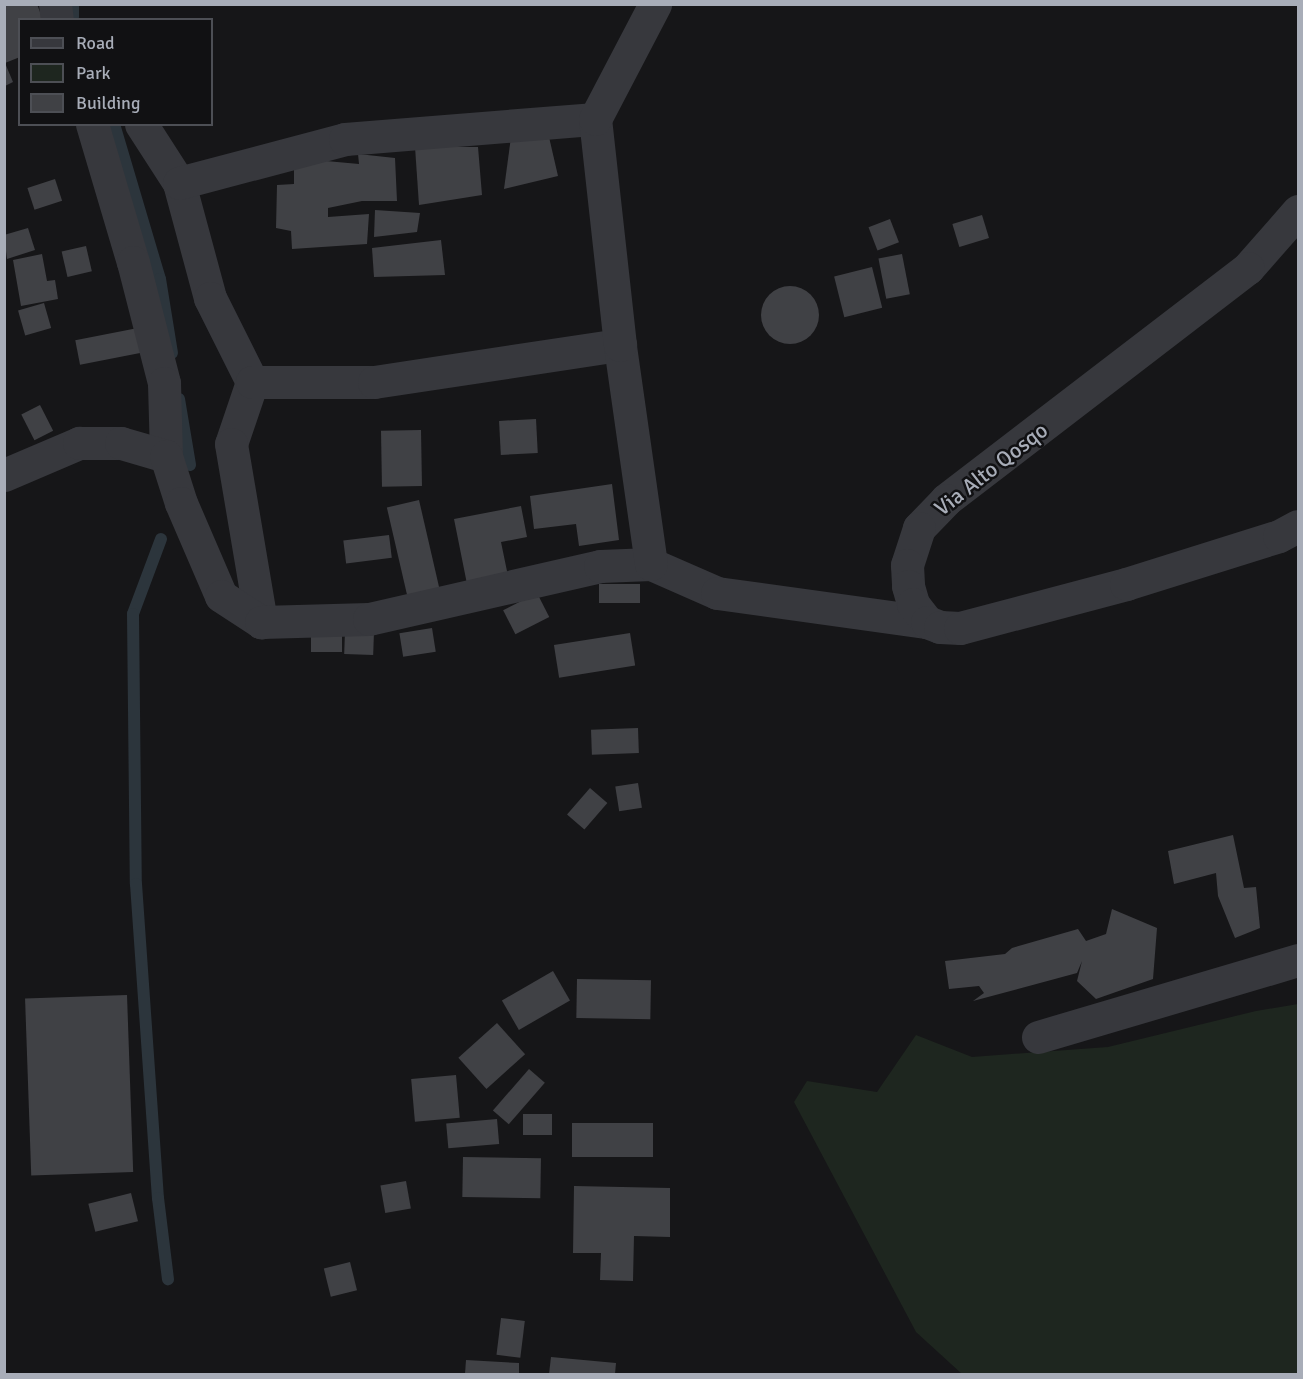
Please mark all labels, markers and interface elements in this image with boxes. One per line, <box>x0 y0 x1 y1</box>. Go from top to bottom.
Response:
legend <box>18 18 213 126</box>
text: Road <box>76 32 115 54</box>
text: Park <box>76 62 111 84</box>
text: Building <box>76 92 140 114</box>
street label: Via Alto Qosqo <box>929 417 1053 521</box>

